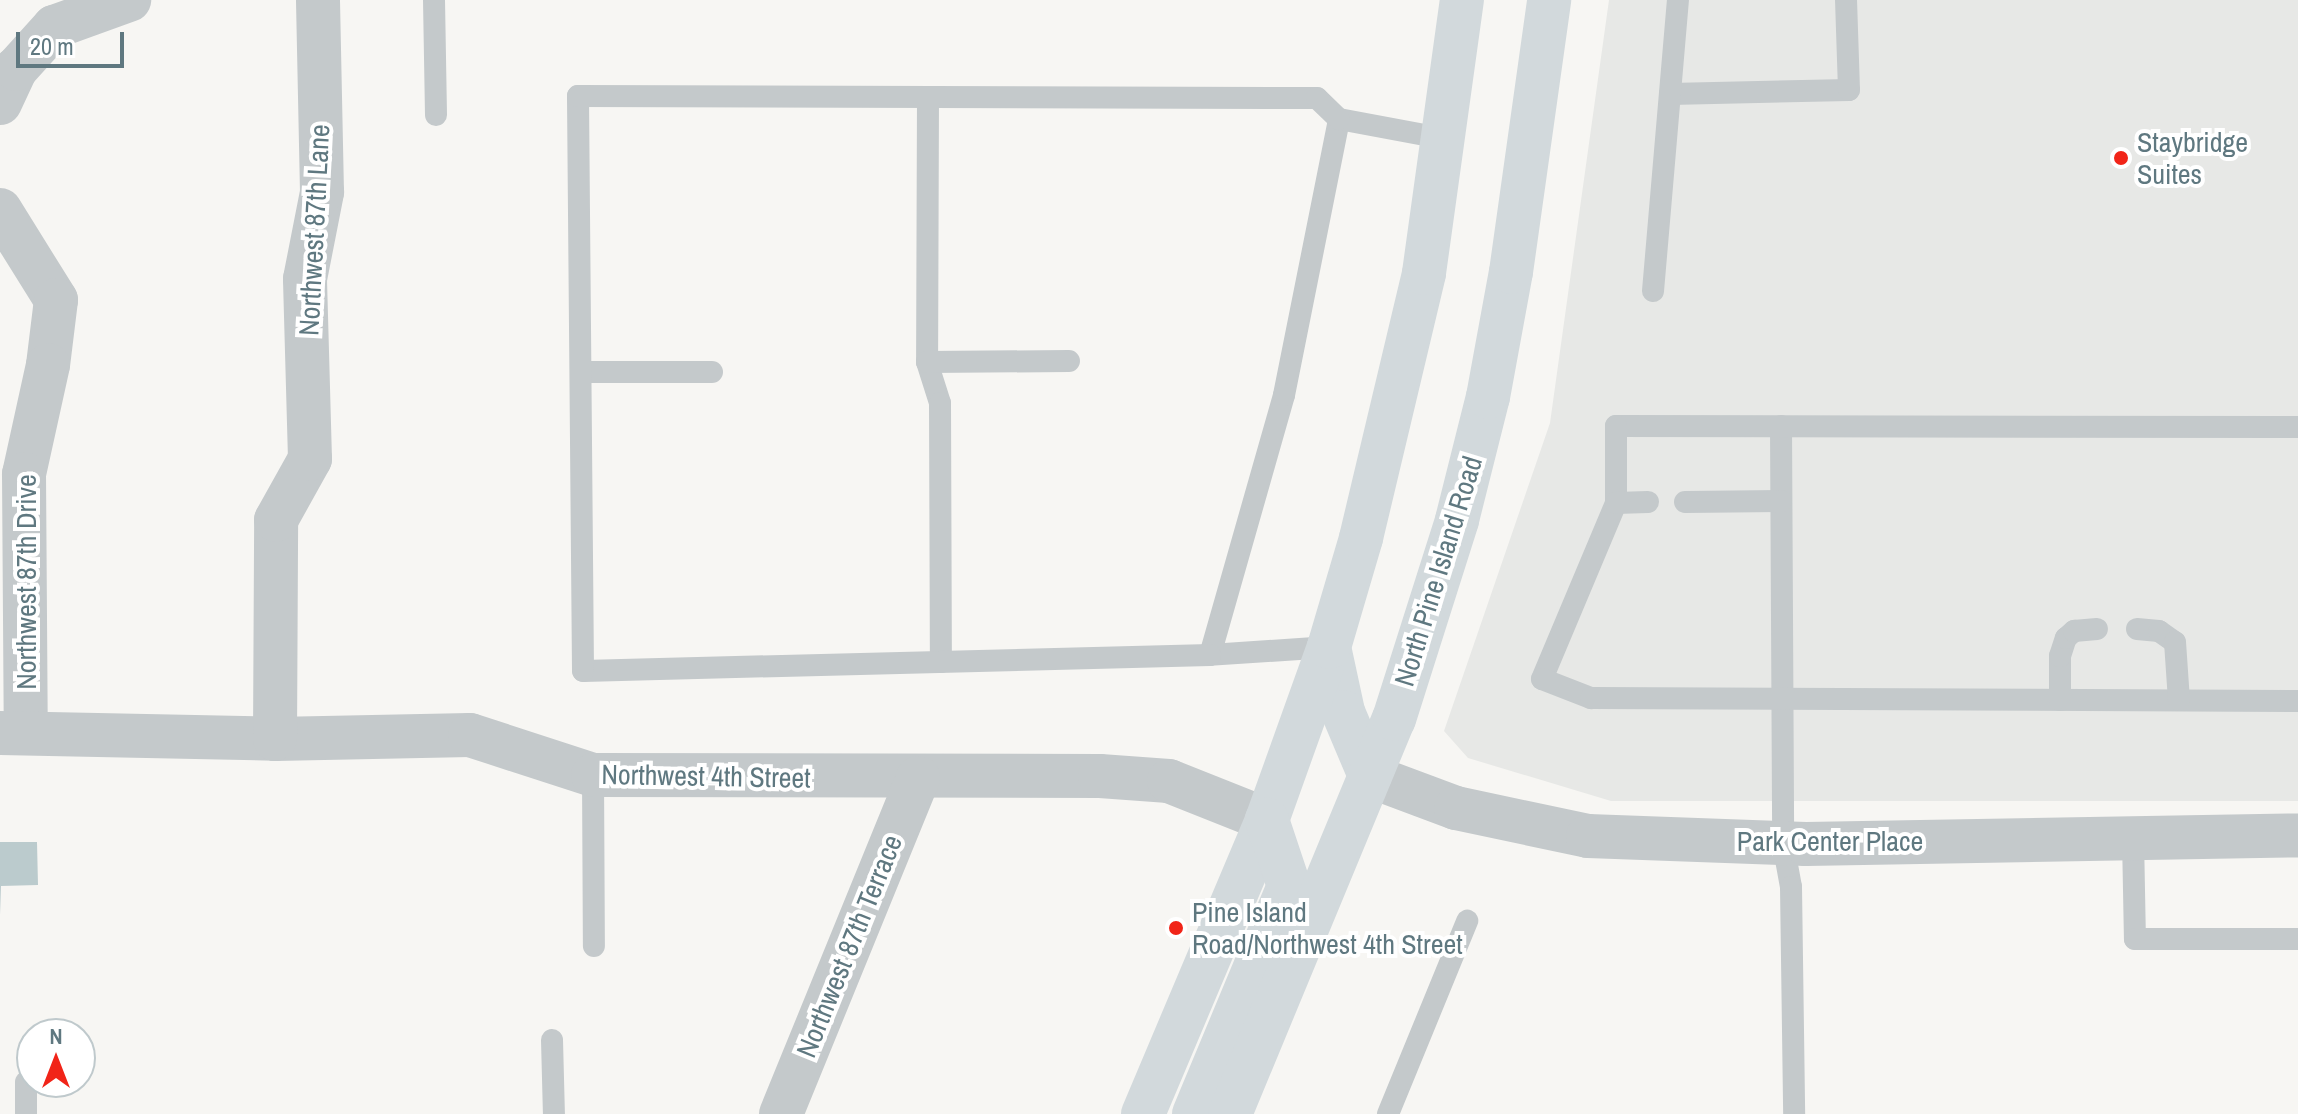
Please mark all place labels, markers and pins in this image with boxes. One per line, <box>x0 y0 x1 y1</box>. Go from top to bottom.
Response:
place label: Staybridge Suites <box>2137 125 2248 191</box>
marker: Staybridge Suites <box>2112 149 2130 167</box>
place label: Pine Island Road/Northwest 4th Street <box>1192 895 1463 961</box>
marker: Pine Island Road/Northwest 4th Street <box>1167 919 1185 937</box>

